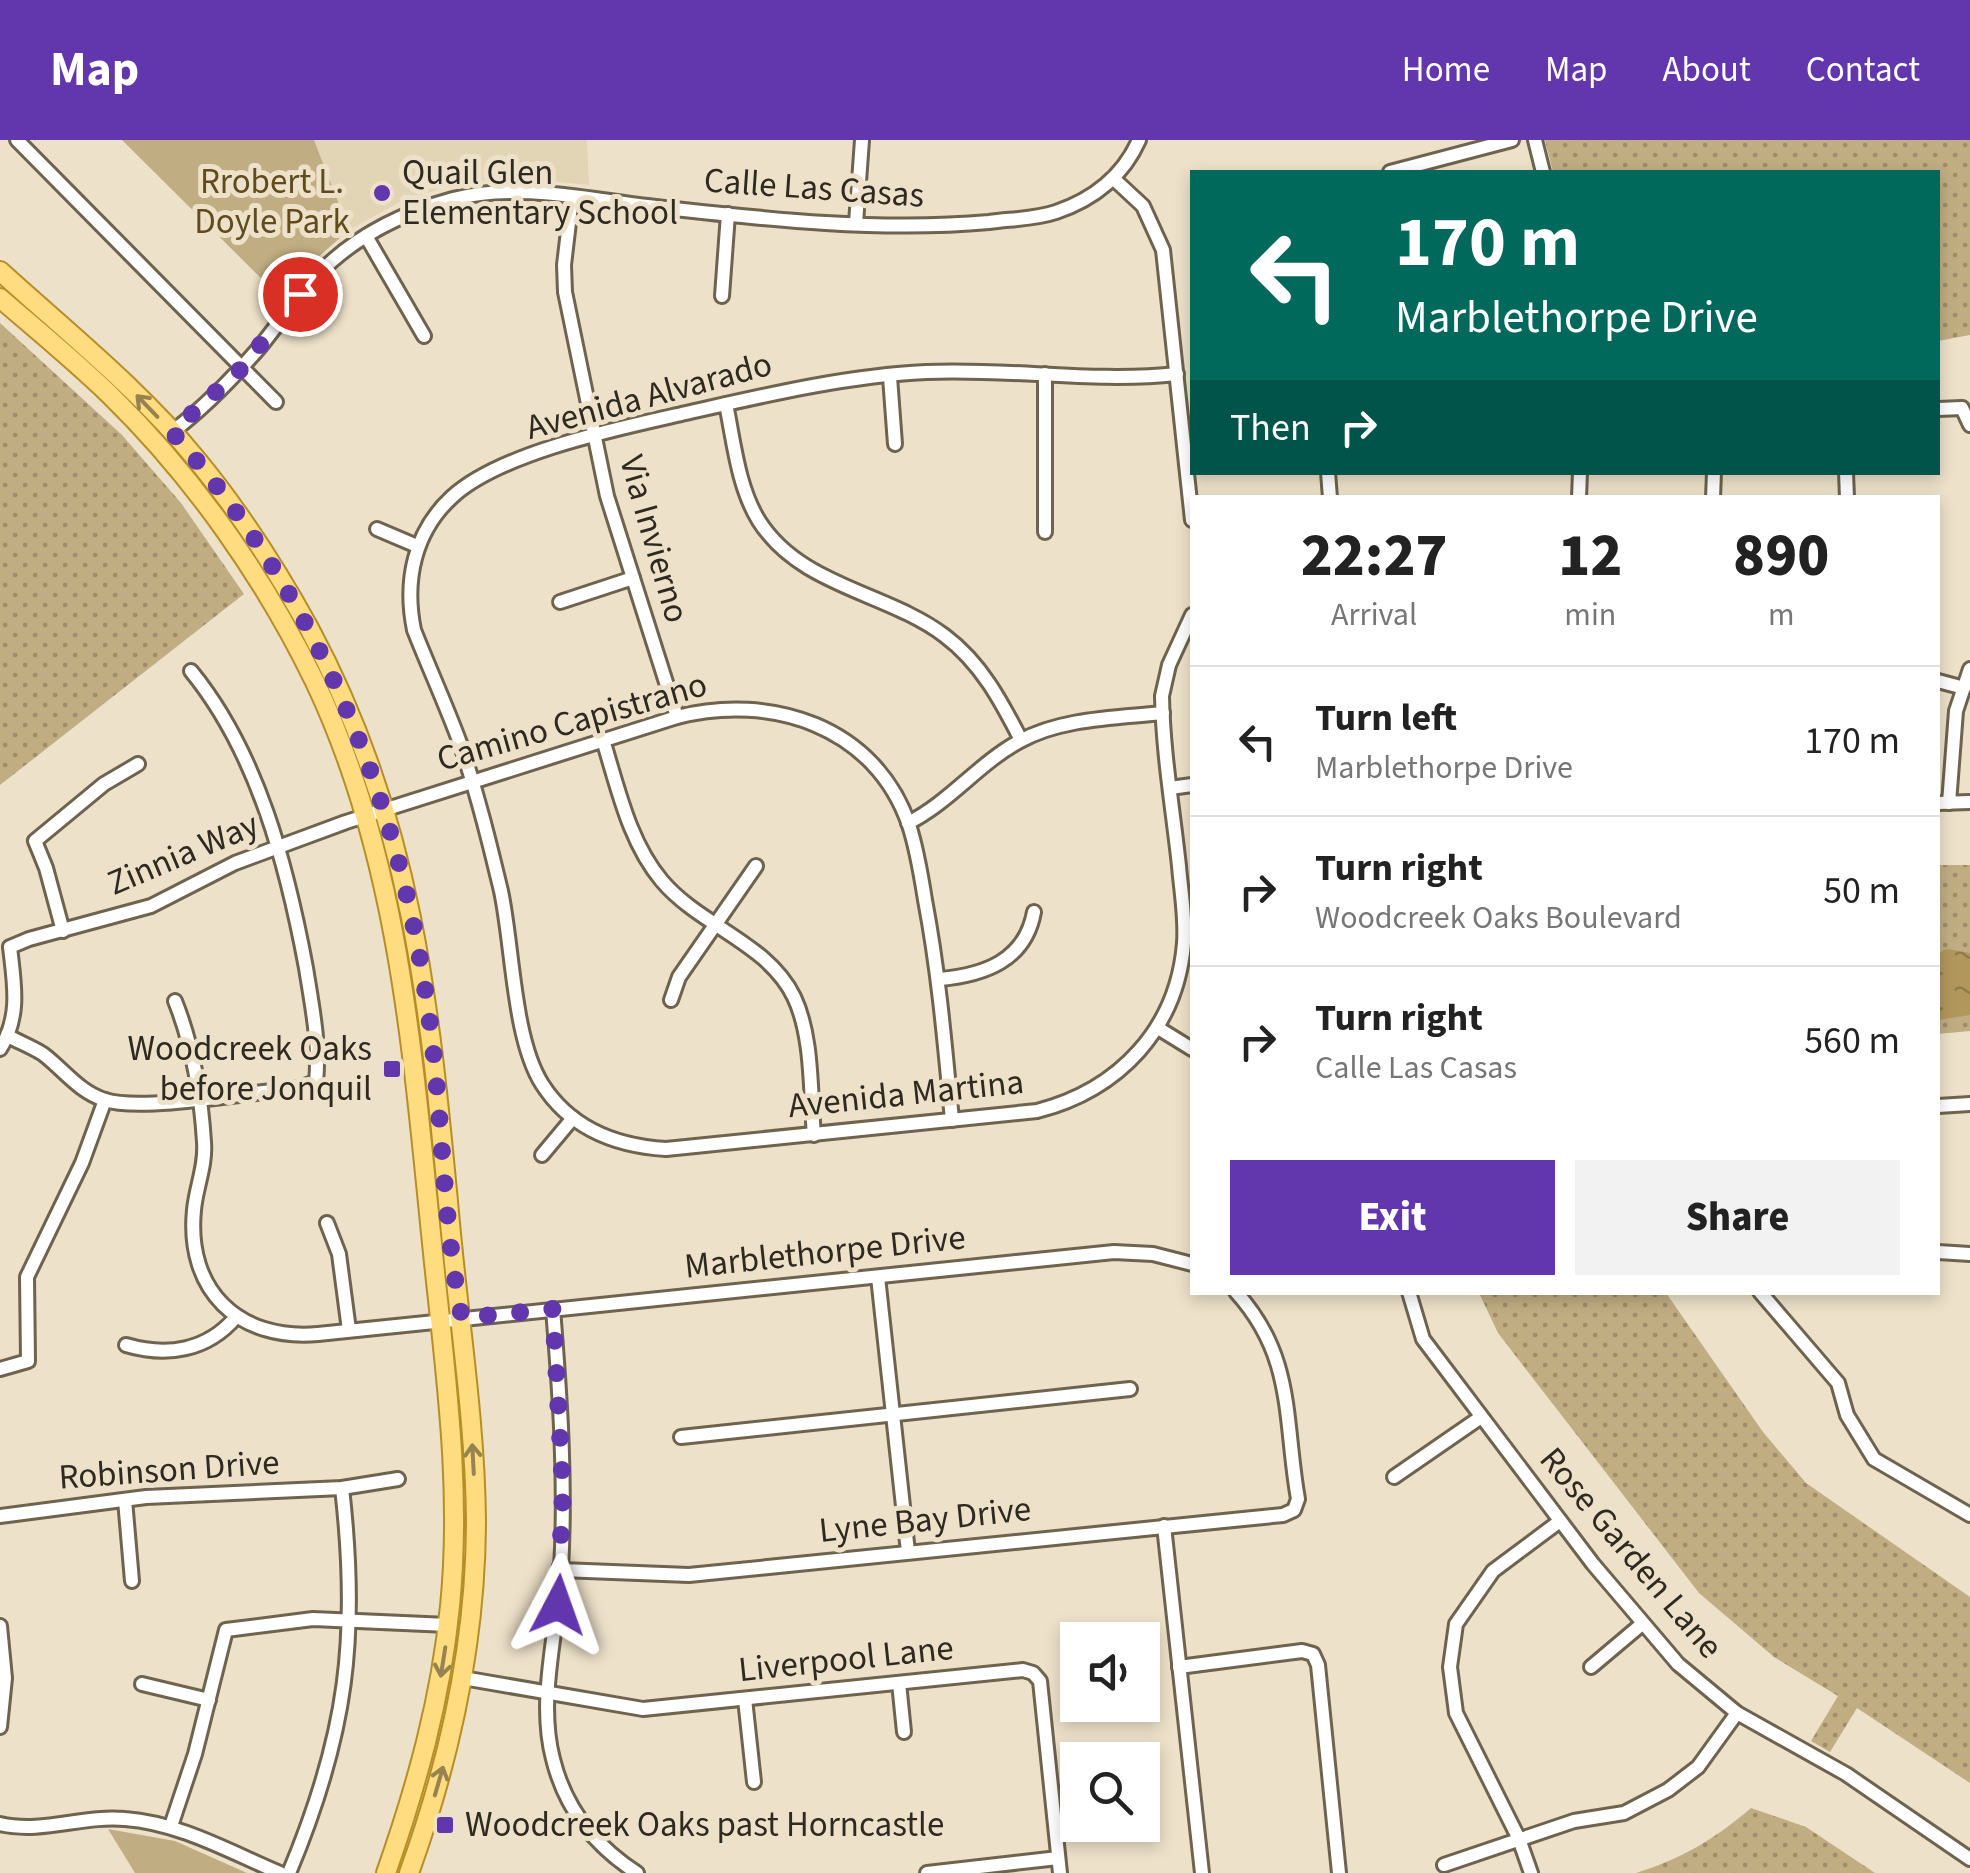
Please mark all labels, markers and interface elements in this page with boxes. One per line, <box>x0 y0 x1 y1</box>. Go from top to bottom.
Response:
text: Map <box>50 36 139 104</box>
text: Home <box>1402 45 1490 95</box>
text: Map <box>1545 45 1608 95</box>
text: About <box>1663 45 1751 95</box>
text: Contact <box>1806 45 1920 95</box>
place label: Quail Glen Elementary School <box>402 148 678 238</box>
street label: Calle Las Casas <box>702 155 926 221</box>
park label: Rrobert L. Doyle Park <box>194 157 350 247</box>
marker: Quail Glen Elementary School <box>371 182 393 204</box>
text: 170 m <box>1395 193 1580 293</box>
icon: left <box>1230 210 1360 340</box>
pin <box>258 252 343 337</box>
icon: arrive <box>273 267 328 322</box>
text: Marblethorpe Drive <box>1395 286 1758 350</box>
street label: Avenida Alvarado <box>520 339 778 453</box>
one-way arrow <box>135 394 159 418</box>
icon: right <box>1331 400 1386 455</box>
text: Then <box>1230 401 1311 455</box>
street label: Via Invierno <box>606 449 702 629</box>
text: 22:27 <box>1301 514 1448 599</box>
text: 12 <box>1558 514 1622 599</box>
text: 890 <box>1733 514 1829 599</box>
text: Arrival <box>1331 592 1417 638</box>
text: min <box>1564 592 1616 638</box>
text: m <box>1768 592 1794 638</box>
street label: Camino Capistrano <box>431 660 713 784</box>
text: Turn left <box>1315 691 1457 745</box>
icon: left <box>1230 714 1285 769</box>
text: 170 m <box>1804 714 1900 768</box>
text: Marblethorpe Drive <box>1315 745 1573 791</box>
street label: Zinnia Way <box>100 800 266 908</box>
text: Turn right <box>1315 841 1483 895</box>
icon: right <box>1230 864 1285 919</box>
text: 50 m <box>1823 864 1900 918</box>
text: Woodcreek Oaks Boulevard <box>1315 895 1682 941</box>
text: Turn right <box>1315 991 1483 1045</box>
icon: right <box>1230 1014 1285 1069</box>
text: 560 m <box>1804 1014 1900 1068</box>
place label: Woodcreek Oaks before Jonquil <box>127 1024 372 1114</box>
text: Calle Las Casas <box>1315 1045 1517 1091</box>
street label: Avenida Martina <box>786 1057 1026 1131</box>
marker: Woodcreek Oaks before Jonquil <box>381 1058 403 1080</box>
button: Exit <box>1230 1160 1555 1275</box>
button: Share <box>1575 1160 1900 1275</box>
street label: Marblethorpe Drive <box>682 1212 968 1292</box>
street label: Rose Garden Lane <box>1527 1436 1735 1670</box>
street label: Robinson Drive <box>57 1437 281 1503</box>
one-way arrow <box>463 1443 482 1475</box>
street label: Lyne Bay Drive <box>816 1484 1034 1556</box>
position arrow <box>506 1553 610 1657</box>
map controls <box>1060 1622 1160 1842</box>
button: sound <box>1060 1622 1160 1722</box>
street label: Liverpool Lane <box>736 1623 956 1695</box>
one-way arrow <box>434 1645 452 1677</box>
button: search <box>1060 1742 1160 1842</box>
one-way arrow <box>431 1765 450 1797</box>
place label: Woodcreek Oaks past Horncastle <box>465 1800 944 1850</box>
marker: Woodcreek Oaks past Horncastle <box>434 1814 456 1836</box>

